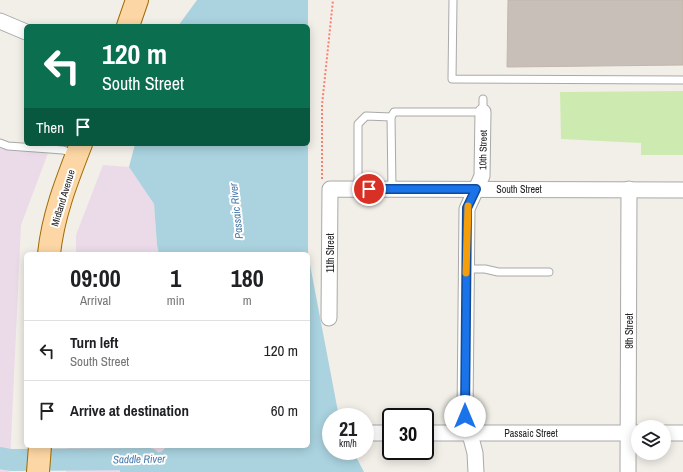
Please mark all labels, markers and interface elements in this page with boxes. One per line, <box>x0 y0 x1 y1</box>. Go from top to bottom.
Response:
text: 120 m <box>102 35 167 73</box>
icon: left <box>36 40 88 92</box>
text: South Street <box>102 71 184 96</box>
icon: arrive <box>72 116 94 138</box>
text: Then <box>36 117 64 138</box>
street label: 10th Street <box>476 129 490 170</box>
street label: Midland Avenue <box>48 168 78 228</box>
pin <box>352 172 386 206</box>
icon: arrive <box>358 178 380 200</box>
water label: Passaic River <box>226 181 246 240</box>
street label: South Street <box>496 183 543 196</box>
street label: 11th Street <box>324 233 337 273</box>
text: 09:00 <box>70 262 121 294</box>
text: 1 <box>170 262 181 294</box>
text: 180 <box>231 262 264 294</box>
text: Arrival <box>80 292 111 309</box>
text: min <box>167 292 185 309</box>
text: m <box>243 292 252 309</box>
street label: 9th Street <box>623 313 636 349</box>
text: Turn left <box>70 332 118 353</box>
icon: left <box>36 340 58 362</box>
text: 120 m <box>264 340 298 361</box>
text: South Street <box>70 353 129 370</box>
position arrow <box>444 395 486 437</box>
icon: arrive <box>36 400 58 422</box>
text: Arrive at destination <box>70 400 189 421</box>
text: 60 m <box>271 400 298 421</box>
speed limit sign: 30 <box>382 408 434 460</box>
text: 21 <box>339 415 357 442</box>
map controls <box>631 420 671 460</box>
button: layers <box>631 420 671 460</box>
street label: Passaic Street <box>504 427 558 440</box>
text: km/h <box>339 437 357 450</box>
water label: Saddle River <box>113 452 166 466</box>

